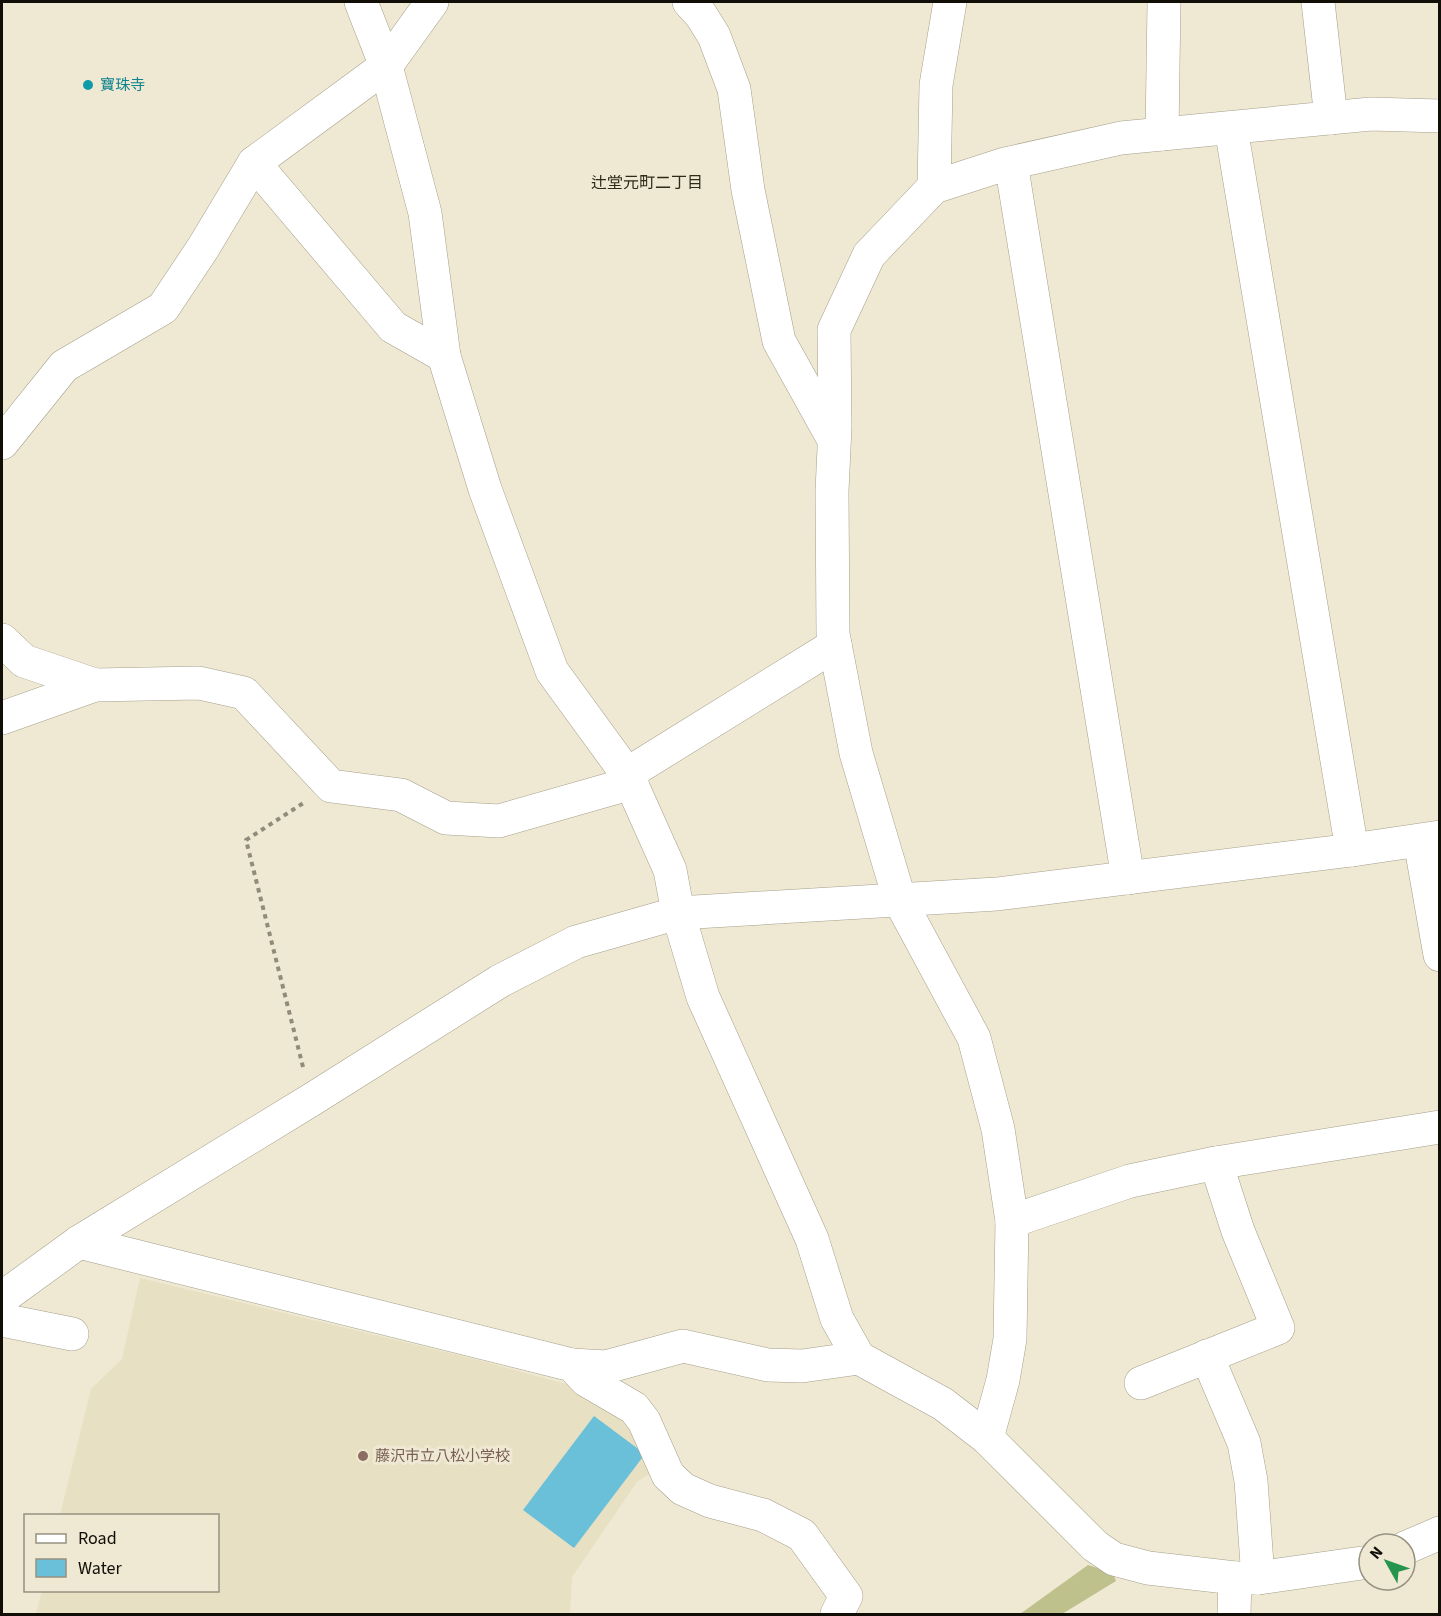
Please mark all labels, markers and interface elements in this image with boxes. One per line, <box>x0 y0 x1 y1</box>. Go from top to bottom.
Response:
place label: 寶珠寺 <box>100 75 145 96</box>
marker: 寶珠寺 <box>81 78 95 92</box>
district label: 辻堂元町二丁目 <box>591 172 703 194</box>
place label: 藤沢市立八松小学校 <box>375 1446 510 1467</box>
marker: 藤沢市立八松小学校 <box>356 1449 370 1463</box>
legend <box>24 1514 219 1592</box>
text: Road <box>78 1526 117 1551</box>
north arrow <box>1357 1532 1417 1592</box>
text: N <box>1364 1542 1388 1564</box>
text: Water <box>78 1556 122 1581</box>

